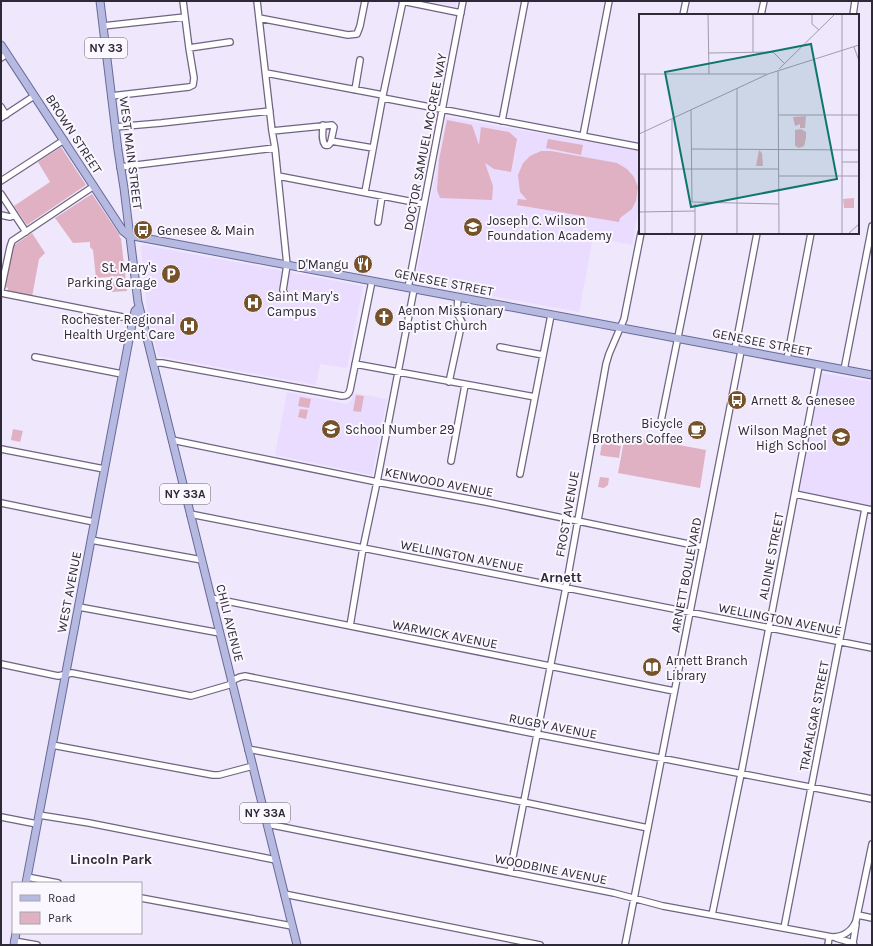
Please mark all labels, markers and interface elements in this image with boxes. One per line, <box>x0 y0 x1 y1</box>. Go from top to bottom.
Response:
inset map <box>639 14 859 234</box>
road number: NY 33 <box>85 38 127 58</box>
street label: DOCTOR SAMUEL MCCREE WAY <box>400 52 450 232</box>
street label: BROWN STREET <box>43 92 105 177</box>
street label: WEST MAIN STREET <box>117 96 145 211</box>
place label: Joseph C. Wilson Foundation Academy <box>487 213 612 243</box>
school or university icon: Joseph C. Wilson Foundation Academy <box>462 216 484 238</box>
bus stop icon: Genesee & Main <box>132 219 154 241</box>
place label: Genesee & Main <box>157 223 255 238</box>
restaurant icon: D'Mangu <box>352 253 374 275</box>
place label: D'Mangu <box>297 257 349 272</box>
place label: St. Mary's Parking Garage <box>67 260 157 290</box>
parking icon: St. Mary's Parking Garage <box>160 263 182 285</box>
street label: GENESEE STREET <box>393 265 495 299</box>
place label: Saint Mary's Campus <box>267 289 339 319</box>
hospital icon: Saint Mary's Campus <box>242 292 264 314</box>
place label: Aenon Missionary Baptist Church <box>398 303 503 333</box>
church icon: Aenon Missionary Baptist Church <box>373 306 395 328</box>
place label: Rochester Regional Health Urgent Care <box>61 312 175 342</box>
hospital icon: Rochester Regional Health Urgent Care <box>178 315 200 337</box>
street label: GENESEE STREET <box>711 325 813 359</box>
bus stop icon: Arnett & Genesee <box>726 389 748 411</box>
place label: Arnett & Genesee <box>751 393 856 408</box>
place label: Bicycle Brothers Coffee <box>592 416 683 446</box>
school or university icon: School Number 29 <box>320 418 342 440</box>
cafe icon: Bicycle Brothers Coffee <box>686 419 708 441</box>
place label: School Number 29 <box>345 422 455 437</box>
place label: Wilson Magnet High School <box>738 423 827 453</box>
school or university icon: Wilson Magnet High School <box>830 426 852 448</box>
street label: KENWOOD AVENUE <box>383 464 495 500</box>
street label: FROST AVENUE <box>552 470 582 558</box>
road number: NY 33A <box>160 484 210 504</box>
street label: ALDINE STREET <box>755 511 787 601</box>
street label: ARNETT BOULEVARD <box>667 516 705 634</box>
street label: WELLINGTON AVENUE <box>399 537 525 575</box>
street label: WEST AVENUE <box>54 550 84 634</box>
district label: Arnett <box>540 569 582 586</box>
street label: CHILI AVENUE <box>213 583 247 663</box>
street label: WELLINGTON AVENUE <box>717 600 843 638</box>
street label: WARWICK AVENUE <box>391 616 499 652</box>
place label: Arnett Branch Library <box>666 653 748 683</box>
library icon: Arnett Branch Library <box>641 656 663 678</box>
street label: TRAFALGAR STREET <box>796 659 832 772</box>
street label: RUGBY AVENUE <box>508 710 598 742</box>
road number: NY 33A <box>240 803 290 823</box>
district label: Lincoln Park <box>70 851 153 868</box>
street label: WOODBINE AVENUE <box>493 851 609 887</box>
legend <box>12 882 142 934</box>
text: Road <box>48 891 76 905</box>
text: Park <box>48 911 73 925</box>

